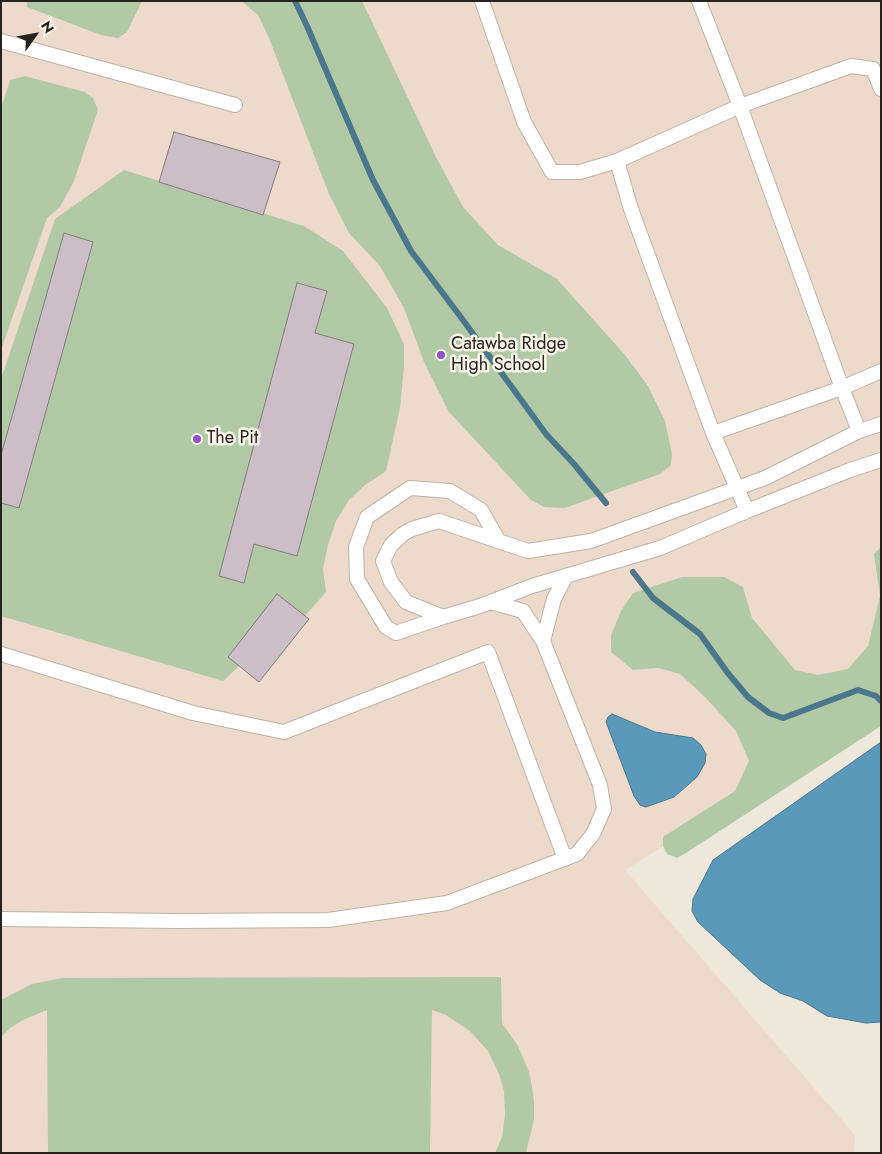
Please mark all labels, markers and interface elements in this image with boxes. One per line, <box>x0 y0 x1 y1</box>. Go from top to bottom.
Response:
north arrow <box>10 10 60 60</box>
text: N <box>36 17 59 37</box>
place label: Catawba Ridge High School <box>451 334 566 376</box>
marker: Catawba Ridge High School <box>435 349 447 361</box>
place label: The Pit <box>207 428 258 450</box>
marker: The Pit <box>191 433 203 445</box>

